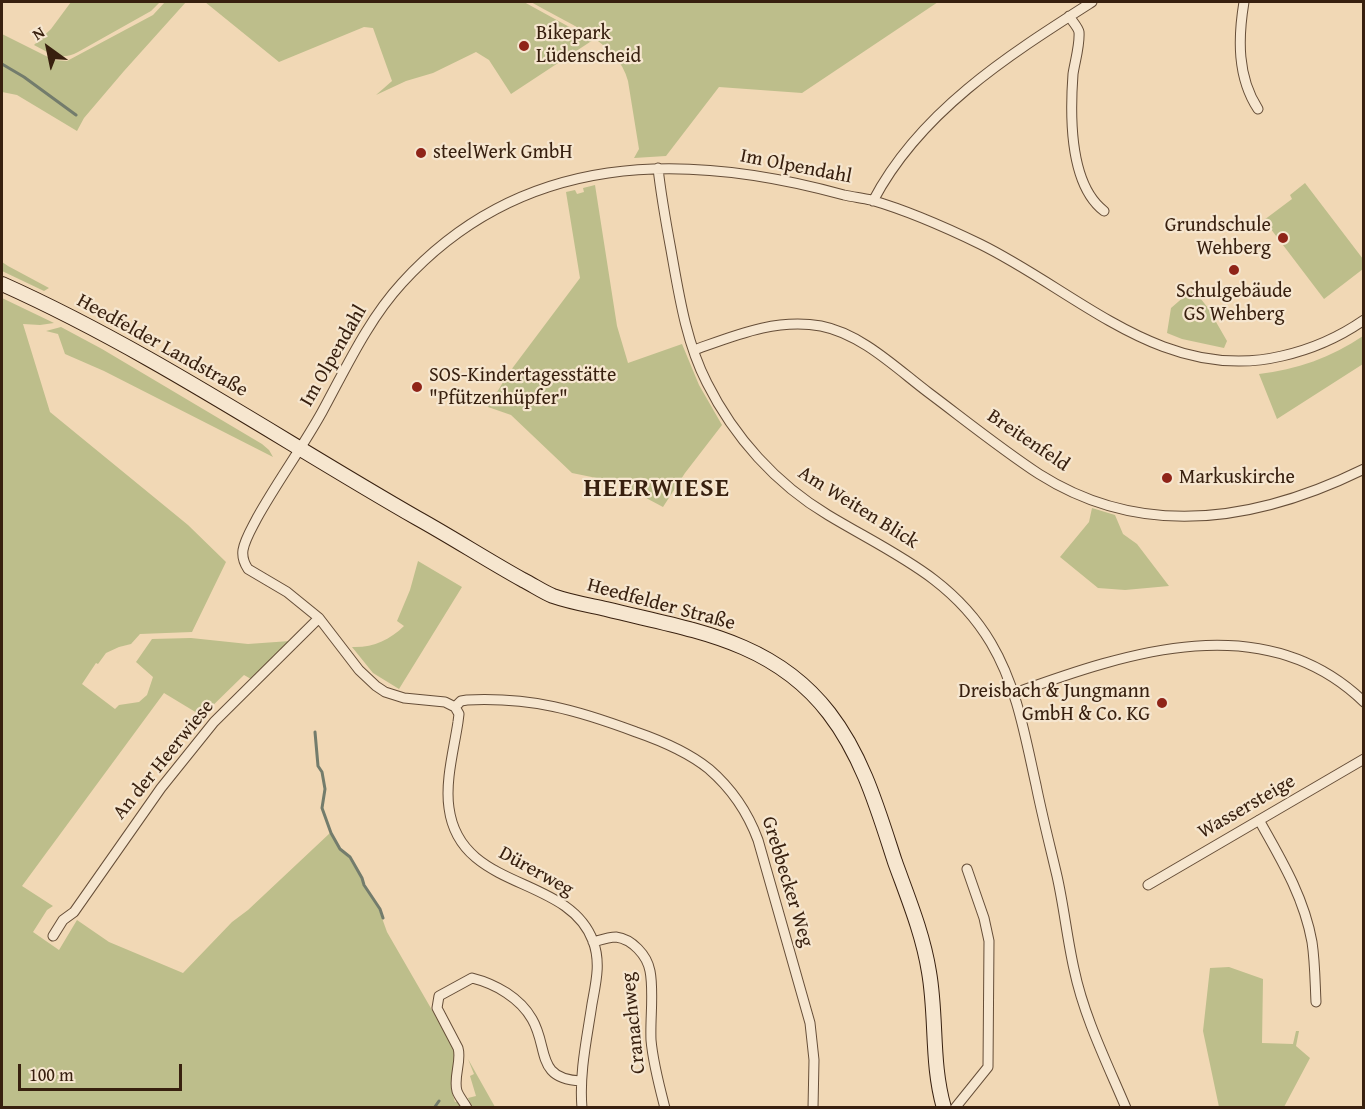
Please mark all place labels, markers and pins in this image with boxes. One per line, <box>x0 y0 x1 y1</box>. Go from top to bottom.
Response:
place label: Bikepark Lüdenscheid <box>536 22 641 69</box>
marker: Bikepark Lüdenscheid <box>517 39 531 53</box>
place label: steelWerk GmbH <box>433 141 573 165</box>
marker: steelWerk GmbH <box>414 146 428 160</box>
place label: Grundschule Wehberg <box>1165 214 1271 261</box>
marker: Grundschule Wehberg <box>1276 231 1290 245</box>
marker: Schulgebäude GS Wehberg <box>1227 263 1241 277</box>
place label: Schulgebäude GS Wehberg <box>1176 280 1292 327</box>
place label: SOS-Kindertagesstätte "Pfützenhüpfer" <box>429 364 616 411</box>
marker: SOS-Kindertagesstätte "Pfützenhüpfer" <box>410 380 424 394</box>
place label: Markuskirche <box>1179 466 1295 490</box>
marker: Markuskirche <box>1160 471 1174 485</box>
place label: Dreisbach & Jungmann GmbH & Co. KG <box>958 680 1150 727</box>
marker: Dreisbach & Jungmann GmbH & Co. KG <box>1155 696 1169 710</box>

